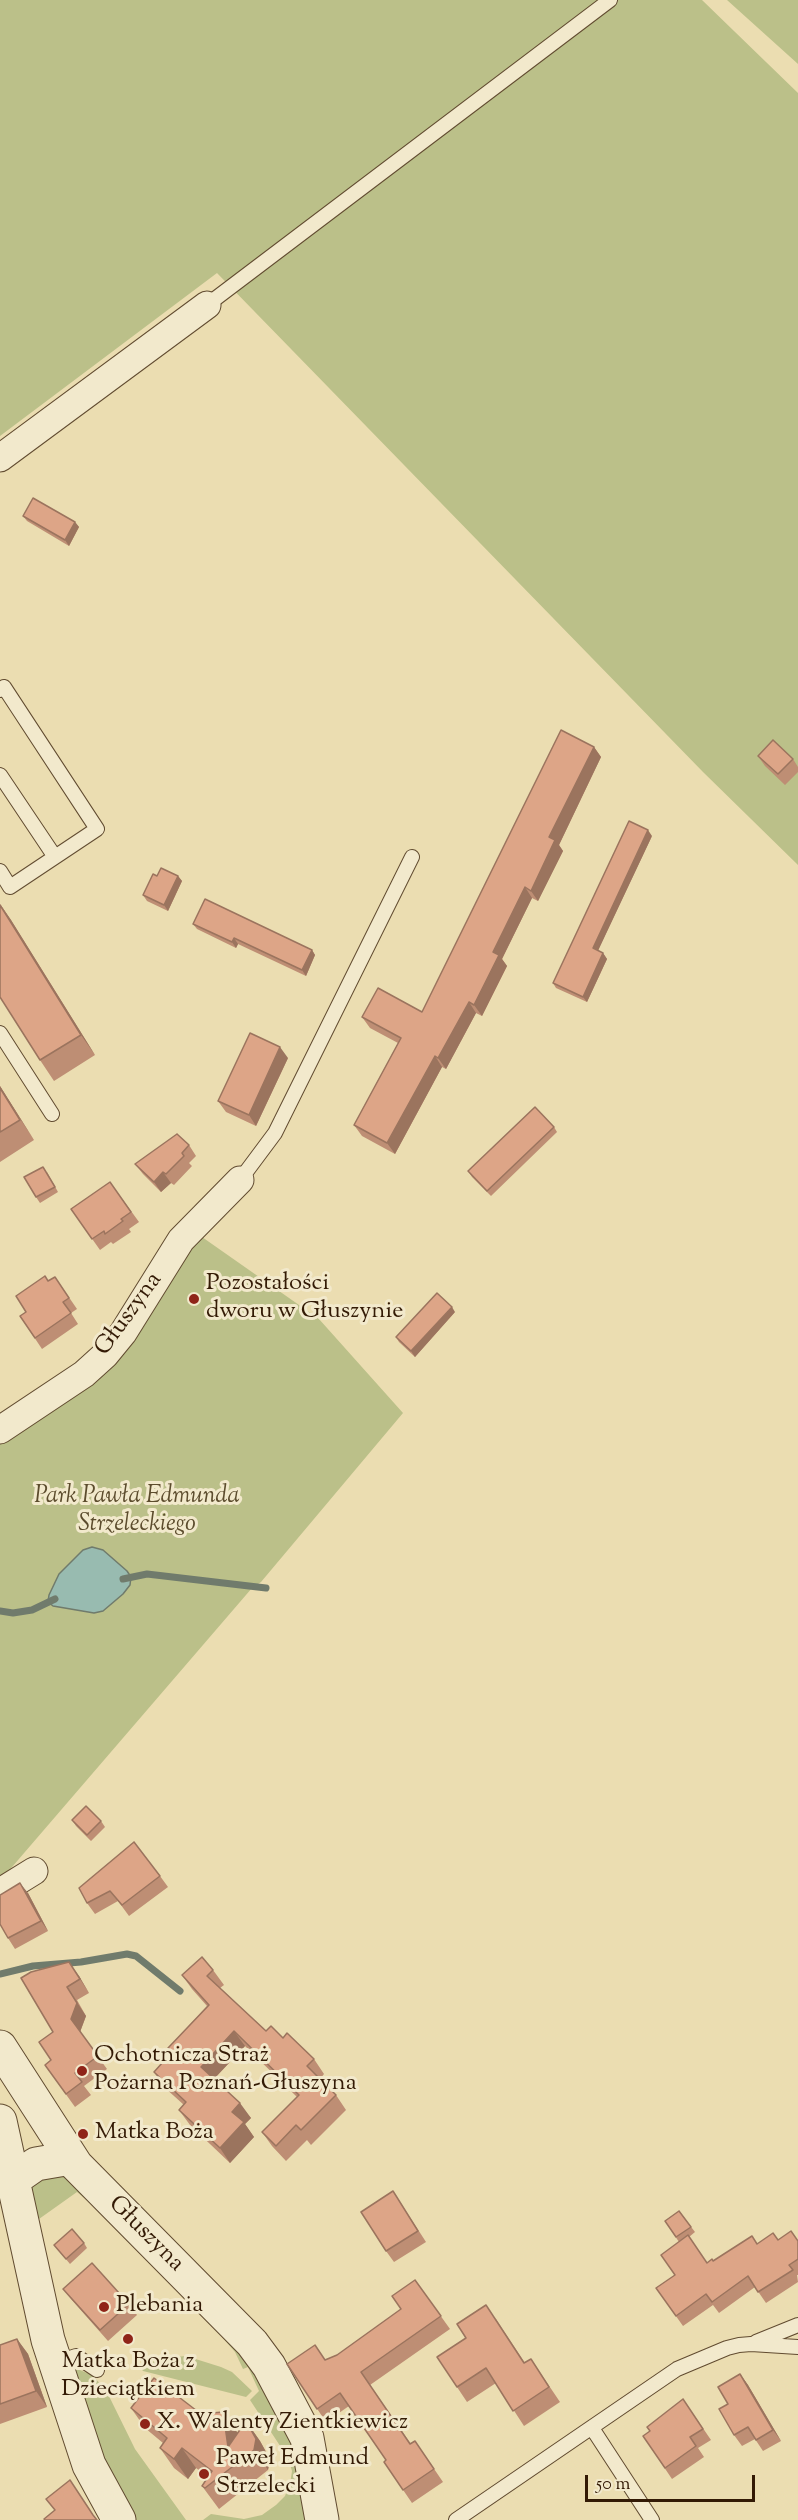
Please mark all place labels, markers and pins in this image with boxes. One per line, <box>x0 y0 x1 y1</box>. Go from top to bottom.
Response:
place label: Pozostałości dworu w Głuszynie <box>206 1271 403 1327</box>
marker: Pozostałości dworu w Głuszynie <box>187 1292 201 1306</box>
place label: Ochotnicza Straż Pożarna Poznań-Głuszyna <box>94 2043 357 2099</box>
marker: Ochotnicza Straż Pożarna Poznań-Głuszyna <box>75 2064 89 2078</box>
place label: Matka Boża <box>95 2120 214 2148</box>
marker: Matka Boża <box>76 2127 90 2141</box>
place label: Plebania <box>116 2293 203 2321</box>
marker: Plebania <box>97 2300 111 2314</box>
marker: Matka Boża z Dzieciątkiem <box>121 2332 135 2346</box>
place label: Matka Boża z Dzieciątkiem <box>61 2349 195 2405</box>
place label: X. Walenty Zientkiewicz <box>157 2410 408 2438</box>
marker: X. Walenty Zientkiewicz <box>138 2417 152 2431</box>
place label: Paweł Edmund Strzelecki <box>216 2446 369 2502</box>
marker: Paweł Edmund Strzelecki <box>197 2467 211 2481</box>

